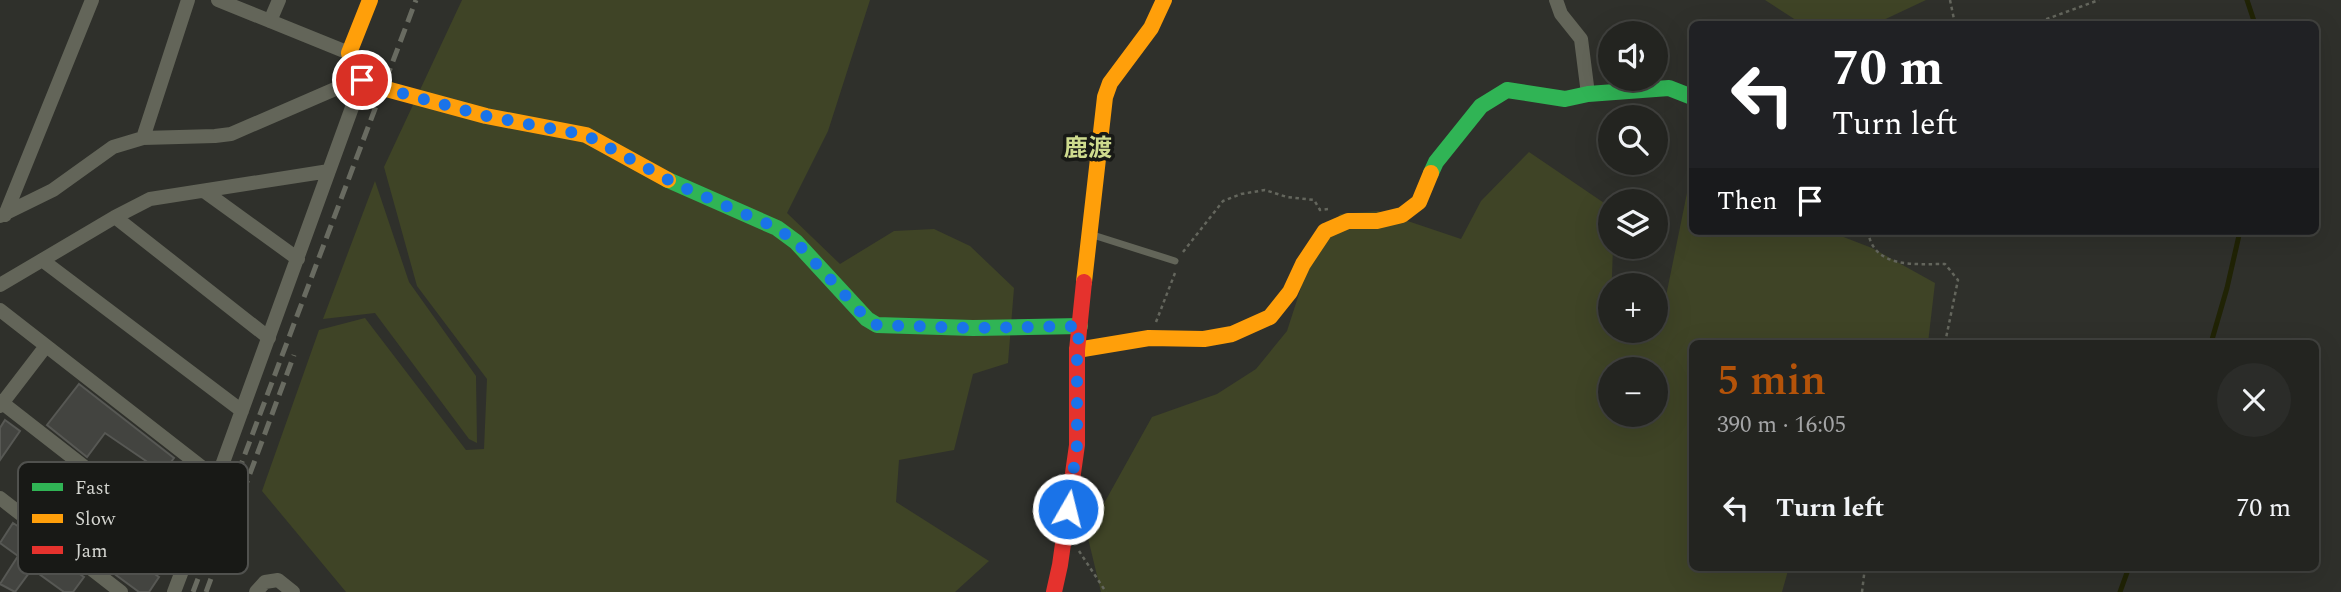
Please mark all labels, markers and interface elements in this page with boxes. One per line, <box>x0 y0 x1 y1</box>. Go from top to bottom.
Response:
map controls <box>1598 21 1668 427</box>
button: sound <box>1598 21 1668 91</box>
text: 70 m <box>1832 32 1943 107</box>
icon: left <box>1717 49 1808 140</box>
pin <box>332 50 392 110</box>
icon: arrive <box>343 61 381 99</box>
text: Turn left <box>1832 100 1958 149</box>
button: search <box>1598 105 1668 175</box>
district label: 鹿渡 <box>1064 131 1112 167</box>
text: Then <box>1717 181 1777 221</box>
icon: arrive <box>1791 182 1829 220</box>
button: layers <box>1598 189 1668 259</box>
button: + <box>1598 273 1668 343</box>
text: 5 min <box>1717 350 1826 413</box>
button: − <box>1598 357 1668 427</box>
button: close <box>2217 363 2291 437</box>
text: 390 m · 16:05 <box>1717 408 1846 443</box>
legend <box>18 462 248 574</box>
position arrow <box>1031 472 1105 546</box>
text: Fast <box>75 474 111 503</box>
text: Turn left <box>1776 488 1884 528</box>
text: 70 m <box>2236 488 2291 528</box>
icon: left <box>1717 489 1755 527</box>
text: Slow <box>75 505 116 534</box>
text: Jam <box>75 537 107 566</box>

